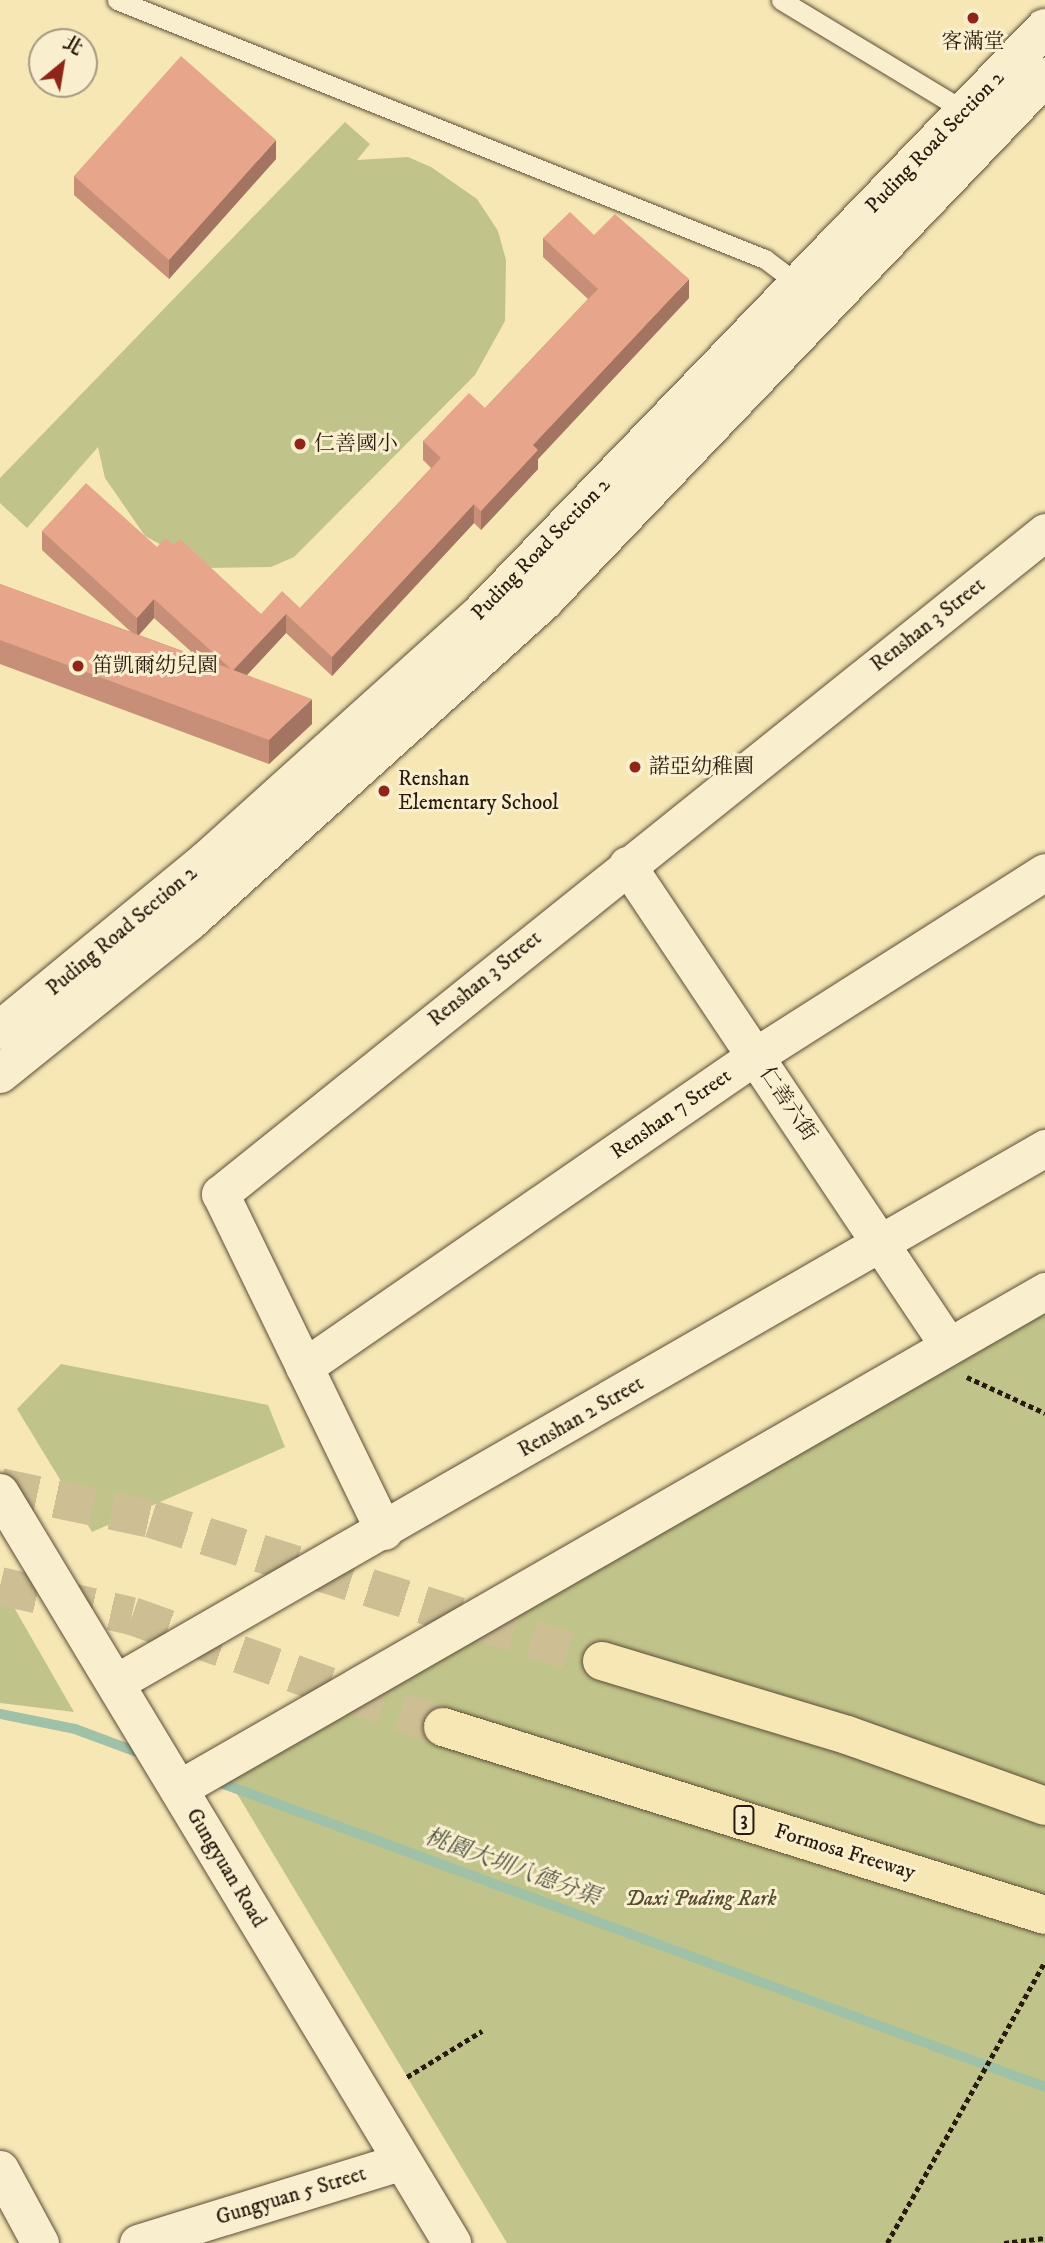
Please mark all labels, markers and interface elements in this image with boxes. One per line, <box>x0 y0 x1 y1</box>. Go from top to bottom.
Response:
marker: 客滿堂 <box>965 10 981 26</box>
north arrow <box>28 28 98 98</box>
place label: 客滿堂 <box>942 29 1004 55</box>
text: 北 <box>59 31 87 61</box>
street label: Puding Road Section 2 <box>860 65 1010 219</box>
place label: 仁善國小 <box>314 431 398 457</box>
marker: 仁善國小 <box>292 436 308 452</box>
street label: Puding Road Section 2 <box>466 472 616 626</box>
street label: Renshan 3 Street <box>866 573 990 677</box>
place label: 笛凱爾幼兒園 <box>92 653 218 679</box>
marker: 笛凱爾幼兒園 <box>70 658 86 674</box>
place label: 諾亞幼稚園 <box>649 754 754 780</box>
marker: 諾亞幼稚園 <box>627 759 643 775</box>
place label: Renshan Elementary School <box>398 766 559 816</box>
marker: Renshan Elementary School <box>376 783 392 799</box>
street label: Puding Road Section 2 <box>42 861 202 1001</box>
street label: Renshan 3 Street <box>423 926 547 1032</box>
street label: 仁善六街 <box>754 1062 822 1146</box>
street label: Renshan 7 Street <box>606 1063 736 1165</box>
street label: Renshan 2 Street <box>514 1371 648 1463</box>
street label: Gungyuan Road <box>181 1804 271 1932</box>
road number: 3 <box>732 1804 756 1836</box>
street label: Formosa Freeway <box>772 1819 918 1885</box>
water label: 桃園大圳八德分渠 <box>421 1824 603 1912</box>
park label: Daxi Puding Rark <box>626 1886 776 1912</box>
street label: Gungyuan 5 Street <box>213 2161 369 2231</box>

